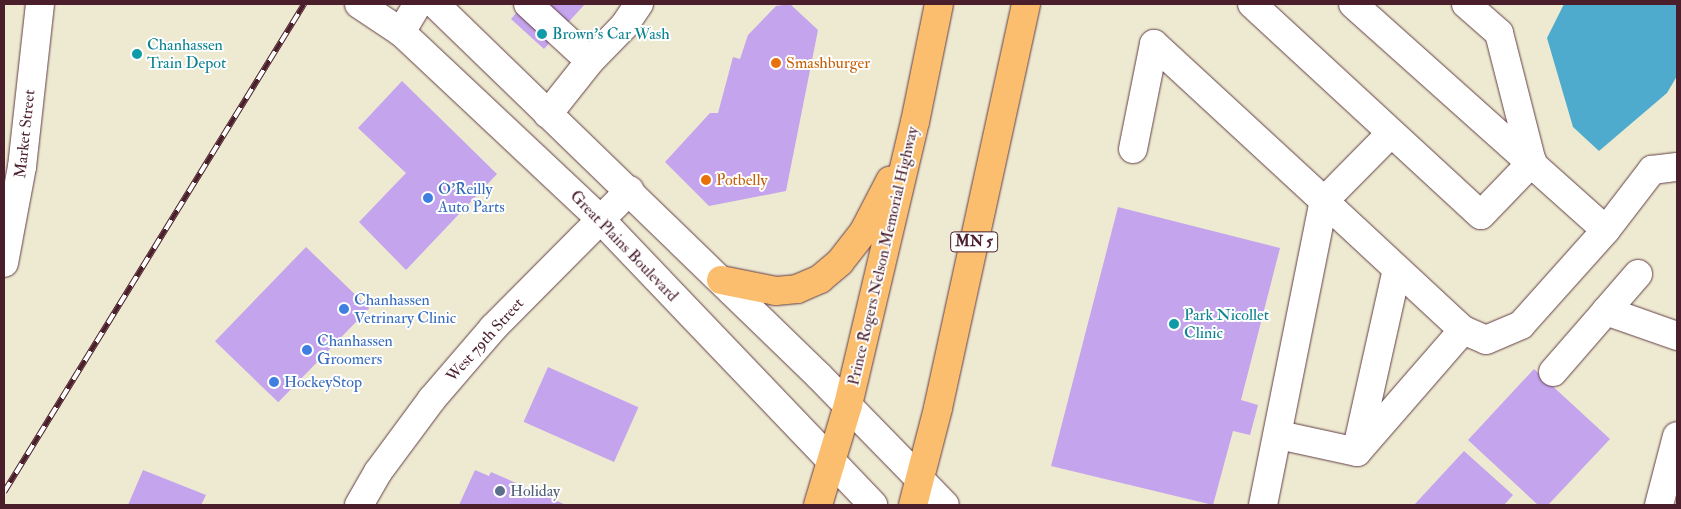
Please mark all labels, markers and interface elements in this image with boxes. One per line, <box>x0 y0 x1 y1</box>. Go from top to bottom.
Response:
place label: Brown's Car Wash <box>552 24 670 44</box>
marker: Brown's Car Wash <box>536 28 548 40</box>
place label: Chanhassen Train Depot <box>147 35 226 73</box>
marker: Chanhassen Train Depot <box>131 48 143 60</box>
place label: Smashburger <box>786 53 870 73</box>
marker: Smashburger <box>770 57 782 69</box>
street label: Market Street <box>11 89 39 179</box>
street label: Prince Rogers Nelson Memorial Highway <box>844 125 922 387</box>
place label: Potbelly <box>716 170 768 190</box>
marker: Potbelly <box>700 174 712 186</box>
place label: O'Reilly Auto Parts <box>438 179 505 217</box>
street label: Great Plains Boulevard <box>566 186 682 306</box>
marker: O'Reilly Auto Parts <box>422 192 434 204</box>
road number: MN 5 <box>949 230 999 254</box>
place label: Chanhassen Vetrinary Clinic <box>354 290 456 328</box>
street label: West 79th Street <box>442 294 528 386</box>
marker: Chanhassen Vetrinary Clinic <box>338 303 350 315</box>
place label: Park Nicollet Clinic <box>1184 305 1269 343</box>
marker: Park Nicollet Clinic <box>1168 318 1180 330</box>
place label: Chanhassen Groomers <box>317 331 393 369</box>
marker: Chanhassen Groomers <box>301 344 313 356</box>
place label: HockeyStop <box>284 372 362 392</box>
marker: HockeyStop <box>268 376 280 388</box>
place label: Holiday <box>510 481 560 501</box>
marker: Holiday <box>494 485 506 497</box>

